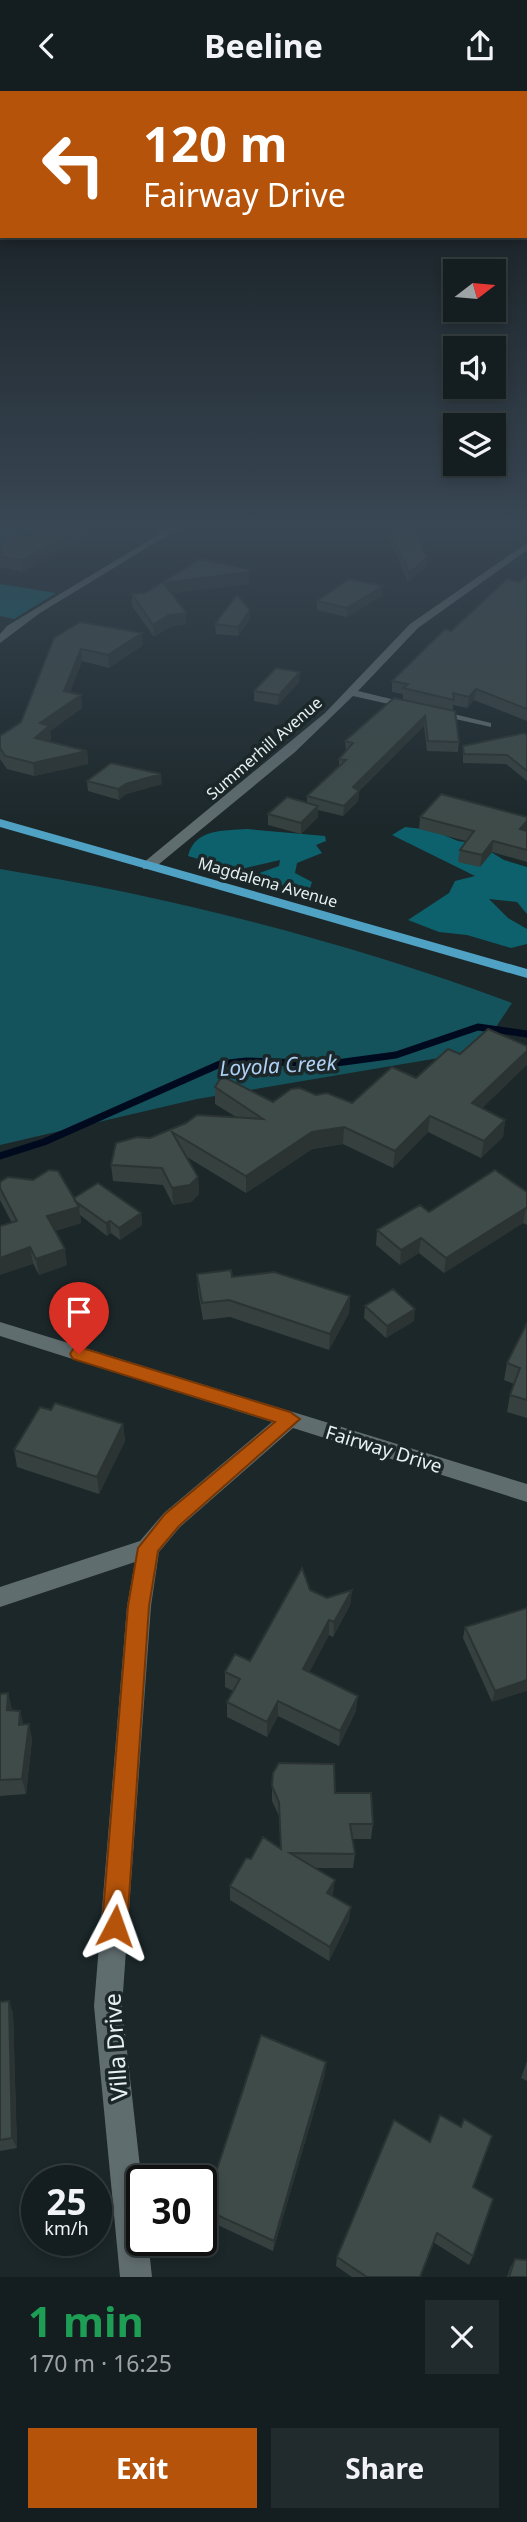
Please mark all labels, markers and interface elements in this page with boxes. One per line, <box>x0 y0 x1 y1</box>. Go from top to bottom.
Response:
text: Beeline <box>204 24 323 67</box>
icon: back <box>28 27 66 65</box>
icon: share <box>461 27 499 65</box>
text: 120 m <box>143 110 288 176</box>
icon: left <box>28 119 119 210</box>
text: Fairway Drive <box>143 173 346 216</box>
north arrow <box>443 259 506 322</box>
map controls <box>443 259 506 476</box>
button: sound <box>443 336 506 399</box>
button: layers <box>443 413 506 476</box>
street label: Summerhill Avenue <box>201 692 327 804</box>
street label: Magdalena Avenue <box>196 852 340 912</box>
water label: Loyola Creek <box>219 1048 339 1082</box>
pin <box>49 1282 109 1354</box>
icon: arrive <box>60 1293 98 1331</box>
street label: Fairway Drive <box>323 1419 445 1479</box>
position arrow <box>78 1889 152 1963</box>
street label: Villa Drive <box>95 1992 135 2102</box>
speed limit sign: 30 <box>126 2165 217 2256</box>
text: 25 <box>46 2178 87 2225</box>
text: km/h <box>44 2216 89 2240</box>
text: 1 min <box>28 2292 144 2349</box>
button: close <box>425 2300 499 2374</box>
text: 170 m · 16:25 <box>28 2347 172 2379</box>
button: Exit <box>28 2428 257 2508</box>
button: Share <box>271 2428 499 2508</box>

